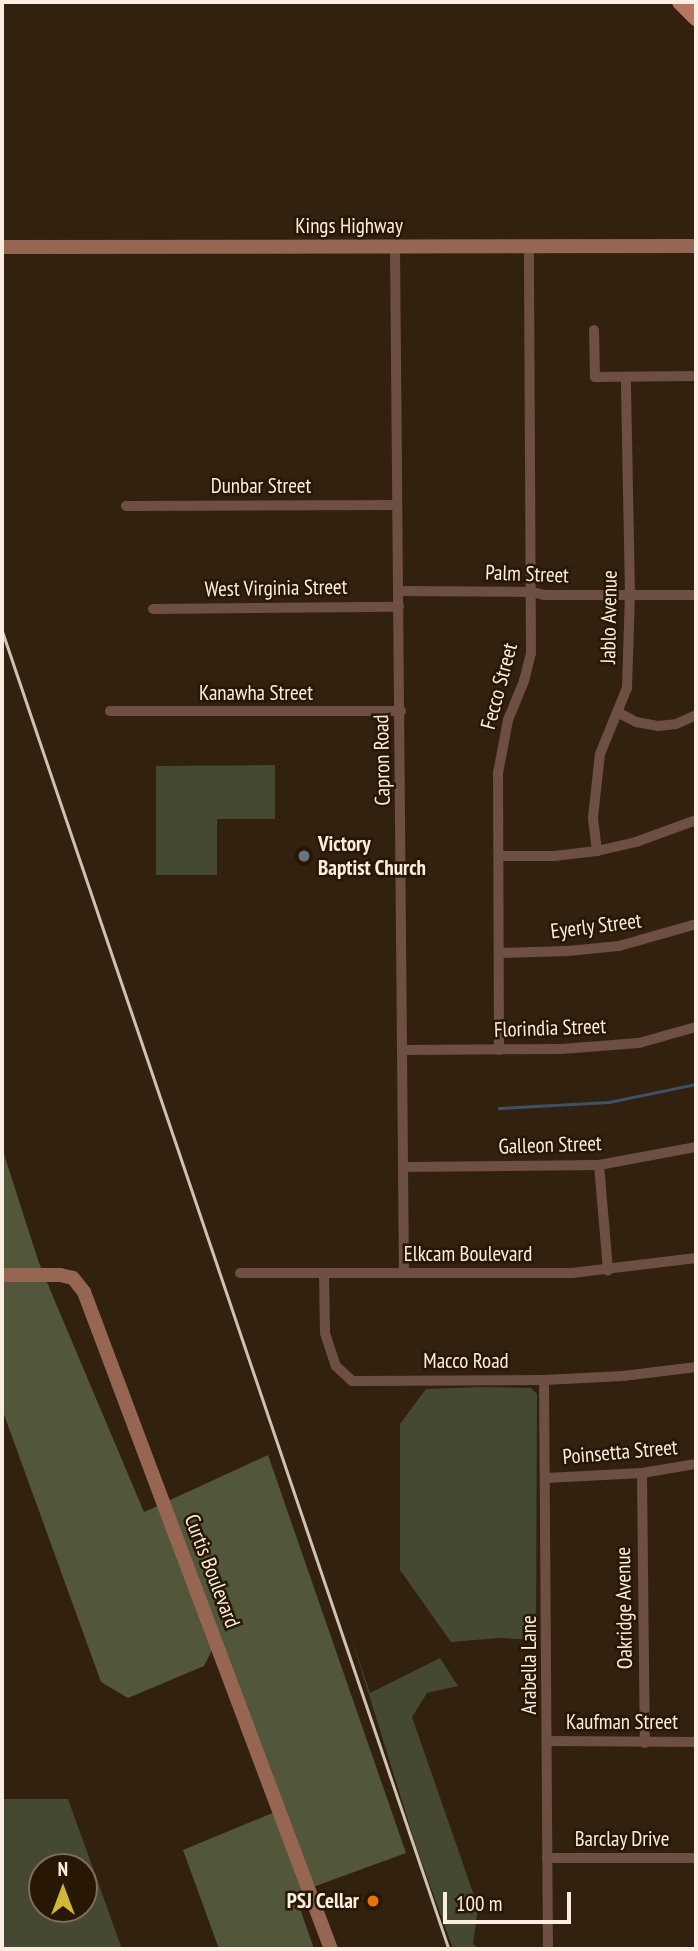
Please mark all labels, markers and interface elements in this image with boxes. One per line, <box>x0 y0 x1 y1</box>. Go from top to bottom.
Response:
street label: Kings Highway <box>295 213 403 239</box>
street label: Dunbar Street <box>211 473 311 499</box>
street label: Palm Street <box>485 560 569 588</box>
street label: Jablo Avenue <box>596 570 622 664</box>
street label: West Virginia Street <box>204 574 348 602</box>
street label: Fecco Street <box>475 640 523 732</box>
street label: Kanawha Street <box>199 680 313 706</box>
street label: Capron Road <box>369 714 395 806</box>
place label: Victory Baptist Church <box>318 831 426 881</box>
marker: Victory Baptist Church <box>296 848 312 864</box>
street label: Eyerly Street <box>549 908 643 944</box>
street label: Florindia Street <box>494 1013 606 1043</box>
street label: Galleon Street <box>498 1131 602 1159</box>
street label: Elkcam Boulevard <box>404 1241 532 1267</box>
street label: Macco Road <box>423 1348 509 1374</box>
street label: Poinsetta Street <box>561 1434 679 1470</box>
street label: Curtis Boulevard <box>179 1511 245 1631</box>
street label: Oakridge Avenue <box>610 1546 638 1670</box>
street label: Arabella Lane <box>516 1615 542 1715</box>
street label: Kaufman Street <box>566 1709 678 1735</box>
street label: Barclay Drive <box>574 1826 670 1852</box>
north arrow <box>28 1853 98 1923</box>
text: N <box>58 1857 68 1881</box>
scale bar <box>446 1878 574 1922</box>
place label: PSJ Cellar <box>286 1888 359 1914</box>
text: 100 m <box>456 1890 502 1917</box>
marker: PSJ Cellar <box>365 1893 381 1909</box>

